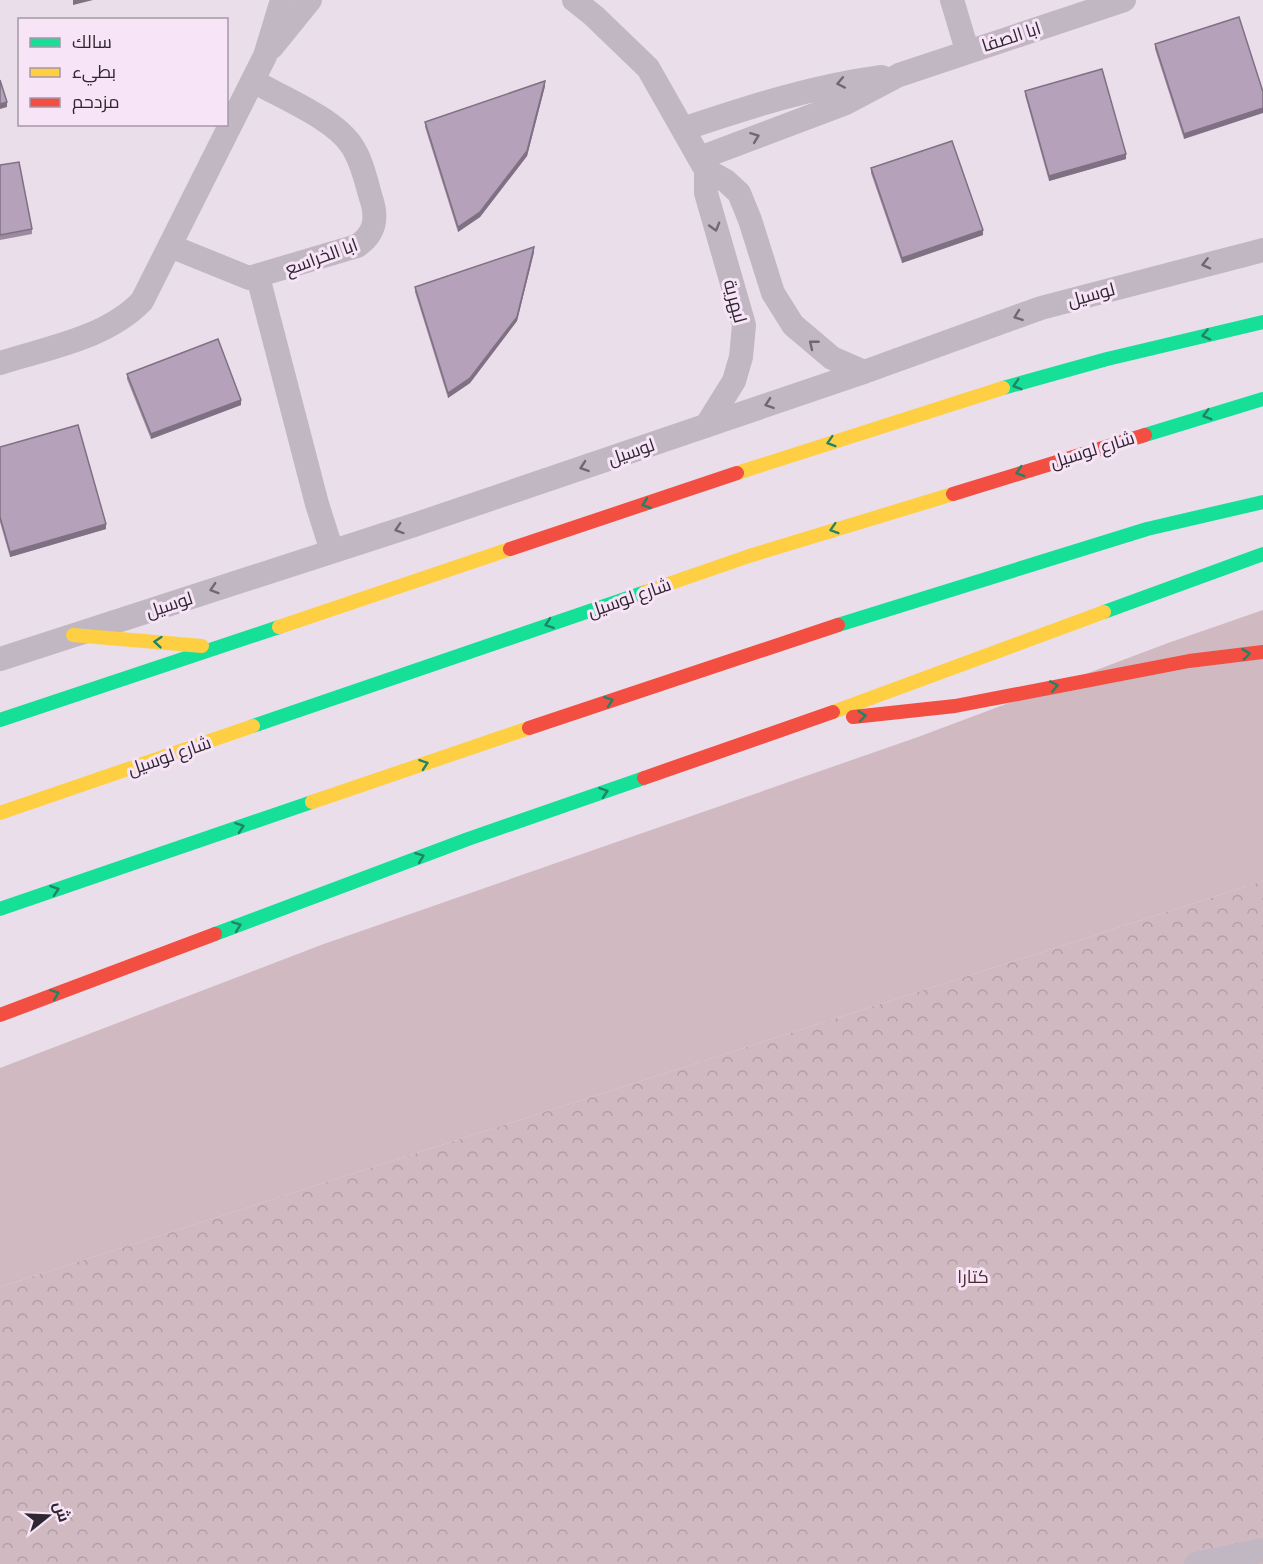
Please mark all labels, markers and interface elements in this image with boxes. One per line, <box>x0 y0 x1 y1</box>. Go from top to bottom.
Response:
street label: ابا الصفا <box>979 16 1043 56</box>
legend <box>18 18 228 126</box>
text: سالك <box>72 30 112 52</box>
text: بطيء <box>72 60 116 86</box>
one-way arrow <box>836 76 846 89</box>
text: مزدحم <box>72 90 120 114</box>
one-way arrow <box>748 132 759 144</box>
one-way arrow <box>708 221 720 232</box>
street label: ابا الخراسع <box>281 233 361 281</box>
one-way arrow <box>1201 256 1211 269</box>
street label: لبهرية <box>719 277 752 325</box>
street label: لوسيل <box>1065 277 1117 312</box>
one-way arrow <box>1014 309 1024 322</box>
one-way arrow <box>1201 327 1211 340</box>
one-way arrow <box>809 341 820 352</box>
one-way arrow <box>1012 377 1023 390</box>
one-way arrow <box>764 397 775 410</box>
one-way arrow <box>1202 407 1212 420</box>
street label: شارع لوسيل <box>1047 426 1137 474</box>
street label: لوسيل <box>605 433 658 470</box>
one-way arrow <box>826 435 837 447</box>
one-way arrow <box>579 459 590 472</box>
one-way arrow <box>1015 464 1026 477</box>
one-way arrow <box>641 496 652 509</box>
one-way arrow <box>394 522 405 535</box>
one-way arrow <box>829 522 840 534</box>
street label: شارع لوسيل <box>584 572 674 623</box>
one-way arrow <box>209 582 220 595</box>
street label: لوسيل <box>143 586 196 623</box>
one-way arrow <box>544 617 555 630</box>
one-way arrow <box>153 636 162 649</box>
one-way arrow <box>1242 648 1251 661</box>
one-way arrow <box>1049 680 1059 693</box>
one-way arrow <box>603 696 614 708</box>
one-way arrow <box>857 710 866 723</box>
street label: شارع لوسيل <box>124 730 214 781</box>
one-way arrow <box>418 759 429 771</box>
one-way arrow <box>598 786 609 799</box>
one-way arrow <box>234 822 245 834</box>
one-way arrow <box>414 852 425 864</box>
one-way arrow <box>49 885 60 897</box>
one-way arrow <box>232 920 242 933</box>
one-way arrow <box>49 989 60 1001</box>
park label: كتارا <box>957 1265 989 1288</box>
north arrow <box>18 1486 78 1546</box>
text: ش <box>50 1499 75 1524</box>

